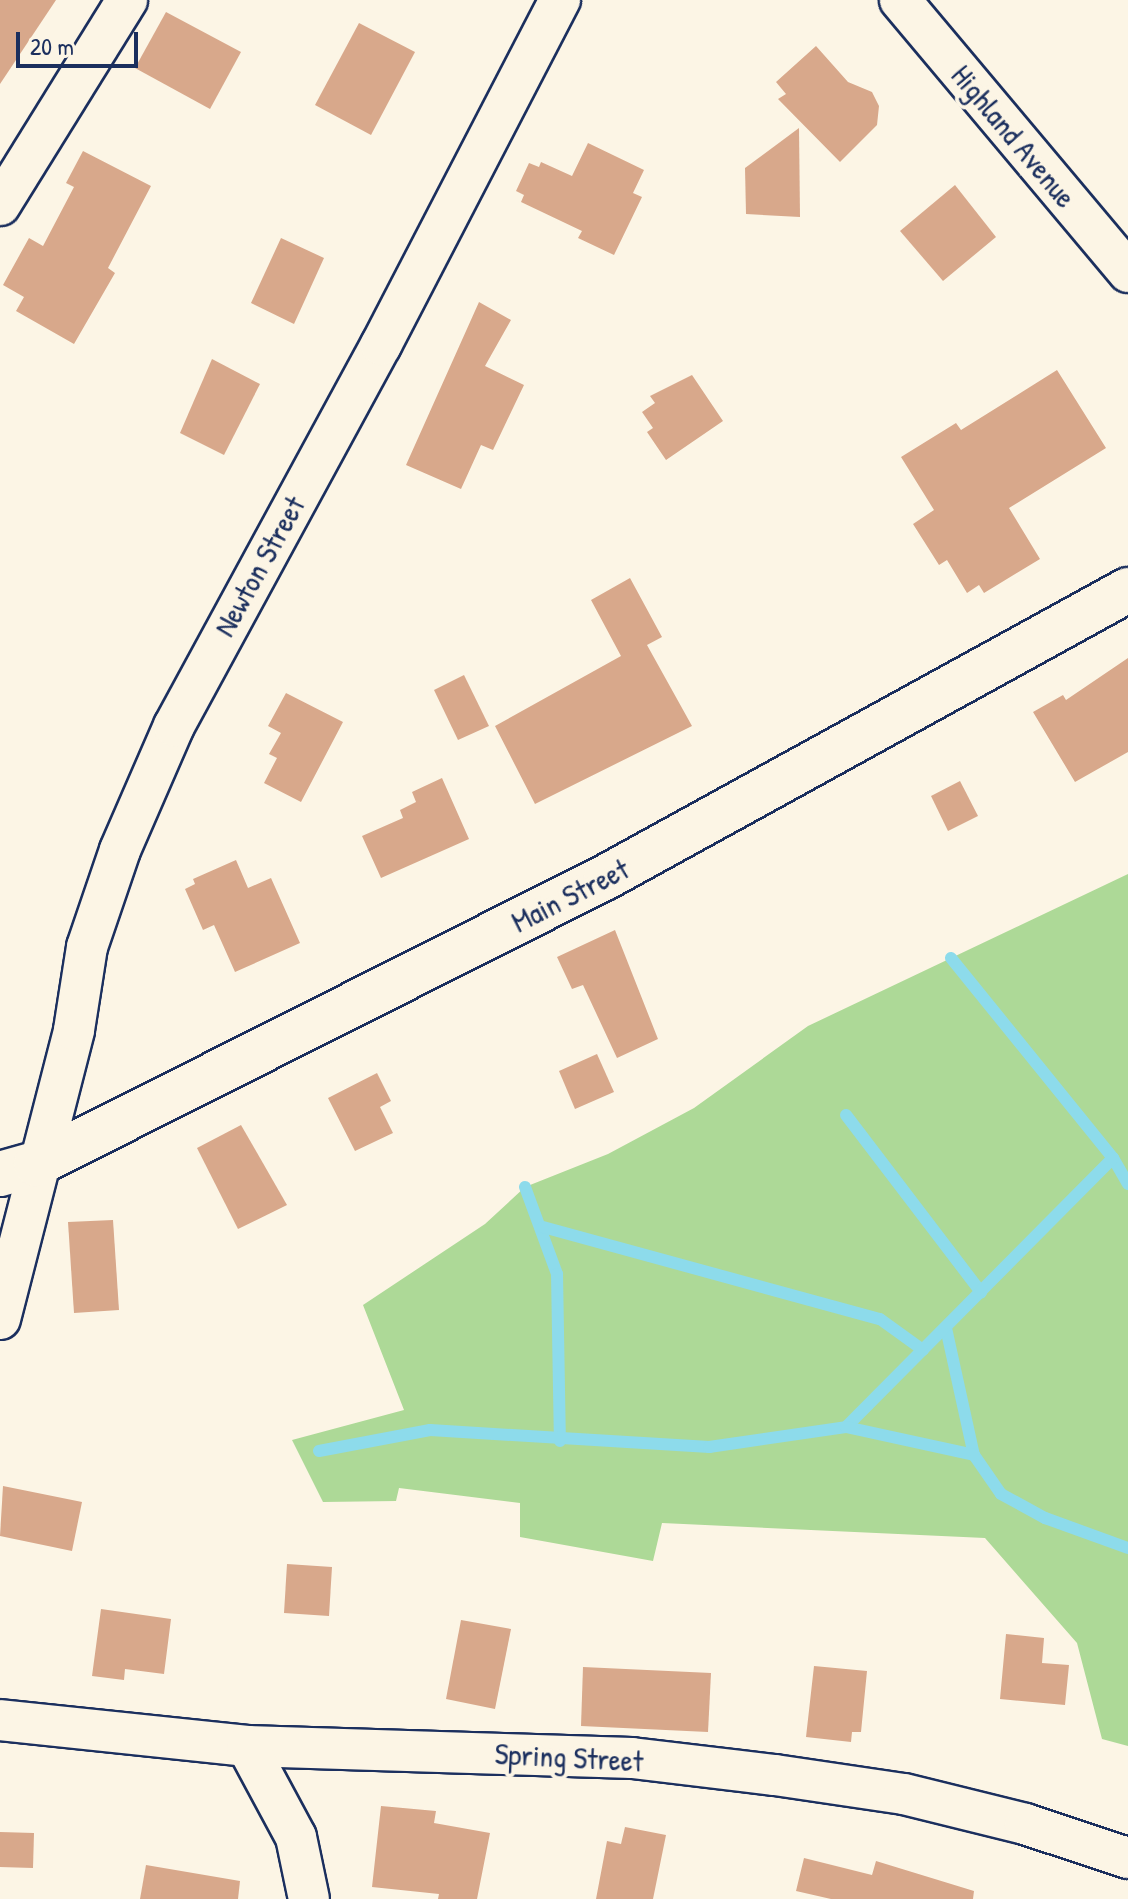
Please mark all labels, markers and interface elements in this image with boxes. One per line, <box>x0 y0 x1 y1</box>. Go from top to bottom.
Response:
scale bar <box>20 16 142 66</box>
text: 20 m <box>30 30 74 62</box>
street label: Highland Avenue <box>944 58 1084 214</box>
street label: Newton Street <box>206 490 312 642</box>
street label: Main Street <box>505 850 635 940</box>
street label: Spring Street <box>494 1735 644 1779</box>

